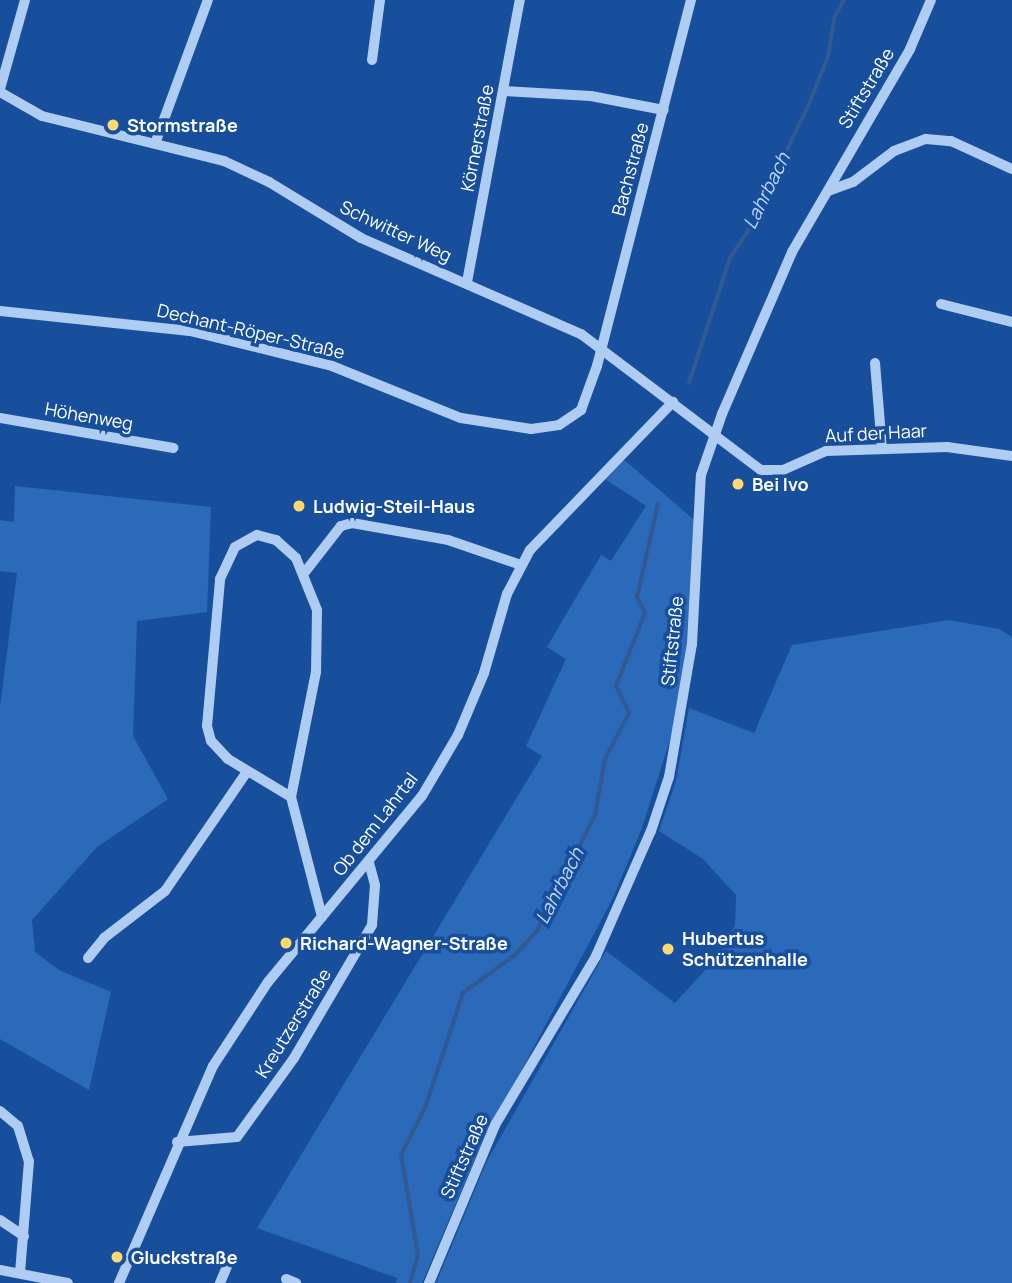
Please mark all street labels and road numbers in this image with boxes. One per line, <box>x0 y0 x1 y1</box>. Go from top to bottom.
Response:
street label: Stiftstraße <box>834 44 898 132</box>
street label: Körnerstraße <box>456 83 498 193</box>
street label: Bachstraße <box>607 120 653 218</box>
street label: Schwitter Weg <box>337 196 455 266</box>
street label: Dechant-Röper-Straße <box>155 299 347 363</box>
street label: Höhenweg <box>43 398 135 434</box>
street label: Auf der Haar <box>824 420 928 446</box>
street label: Stiftstraße <box>657 595 687 687</box>
street label: Ob dem Lahrtal <box>328 768 422 880</box>
street label: Kreutzerstraße <box>251 964 335 1082</box>
street label: Stiftstraße <box>436 1110 492 1202</box>

